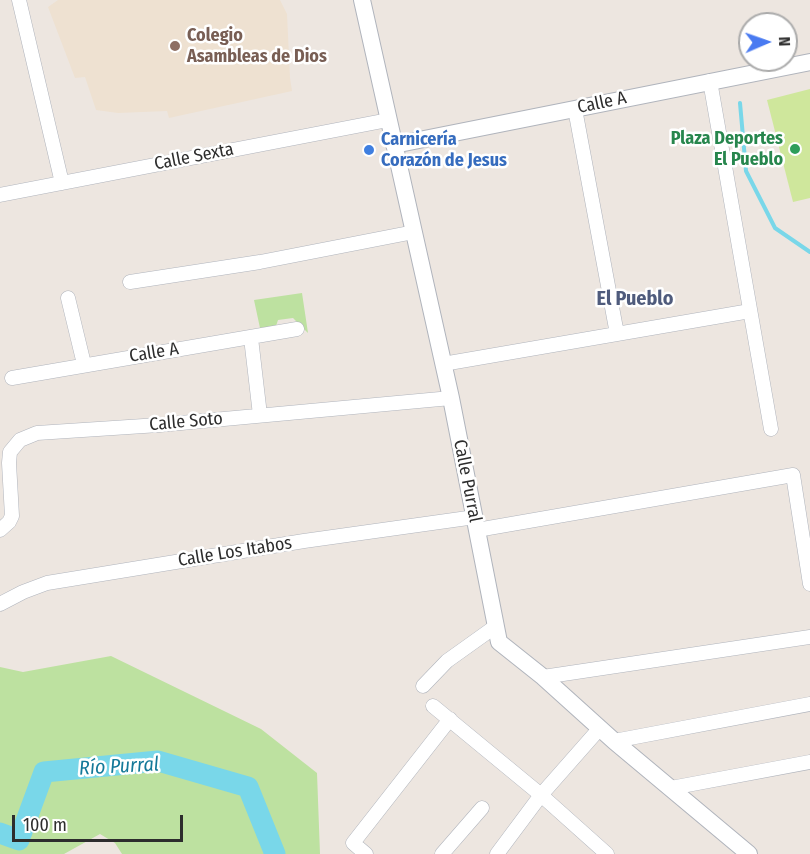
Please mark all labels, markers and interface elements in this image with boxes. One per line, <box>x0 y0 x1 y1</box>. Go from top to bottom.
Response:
north arrow <box>738 12 798 72</box>
place label: Colegio Asambleas de Dios <box>187 25 327 68</box>
text: N <box>775 36 794 47</box>
marker: Colegio Asambleas de Dios <box>168 39 182 53</box>
street label: Calle A <box>575 87 629 119</box>
place label: Plaza Deportes El Pueblo <box>671 128 783 170</box>
place label: Carnicería Corazón de Jesus <box>381 129 507 172</box>
street label: Calle Sexta <box>153 139 235 175</box>
marker: Plaza Deportes El Pueblo <box>788 142 802 156</box>
marker: Carnicería Corazón de Jesus <box>362 143 376 157</box>
district label: El Pueblo <box>597 287 673 311</box>
street label: Calle A <box>128 338 180 368</box>
street label: Calle Soto <box>148 408 224 436</box>
street label: Calle Purral <box>448 438 486 524</box>
street label: Calle Los Itabos <box>176 532 294 572</box>
water label: Río Purral <box>78 753 160 781</box>
scale bar <box>15 803 186 841</box>
text: 100 m <box>23 814 67 836</box>

